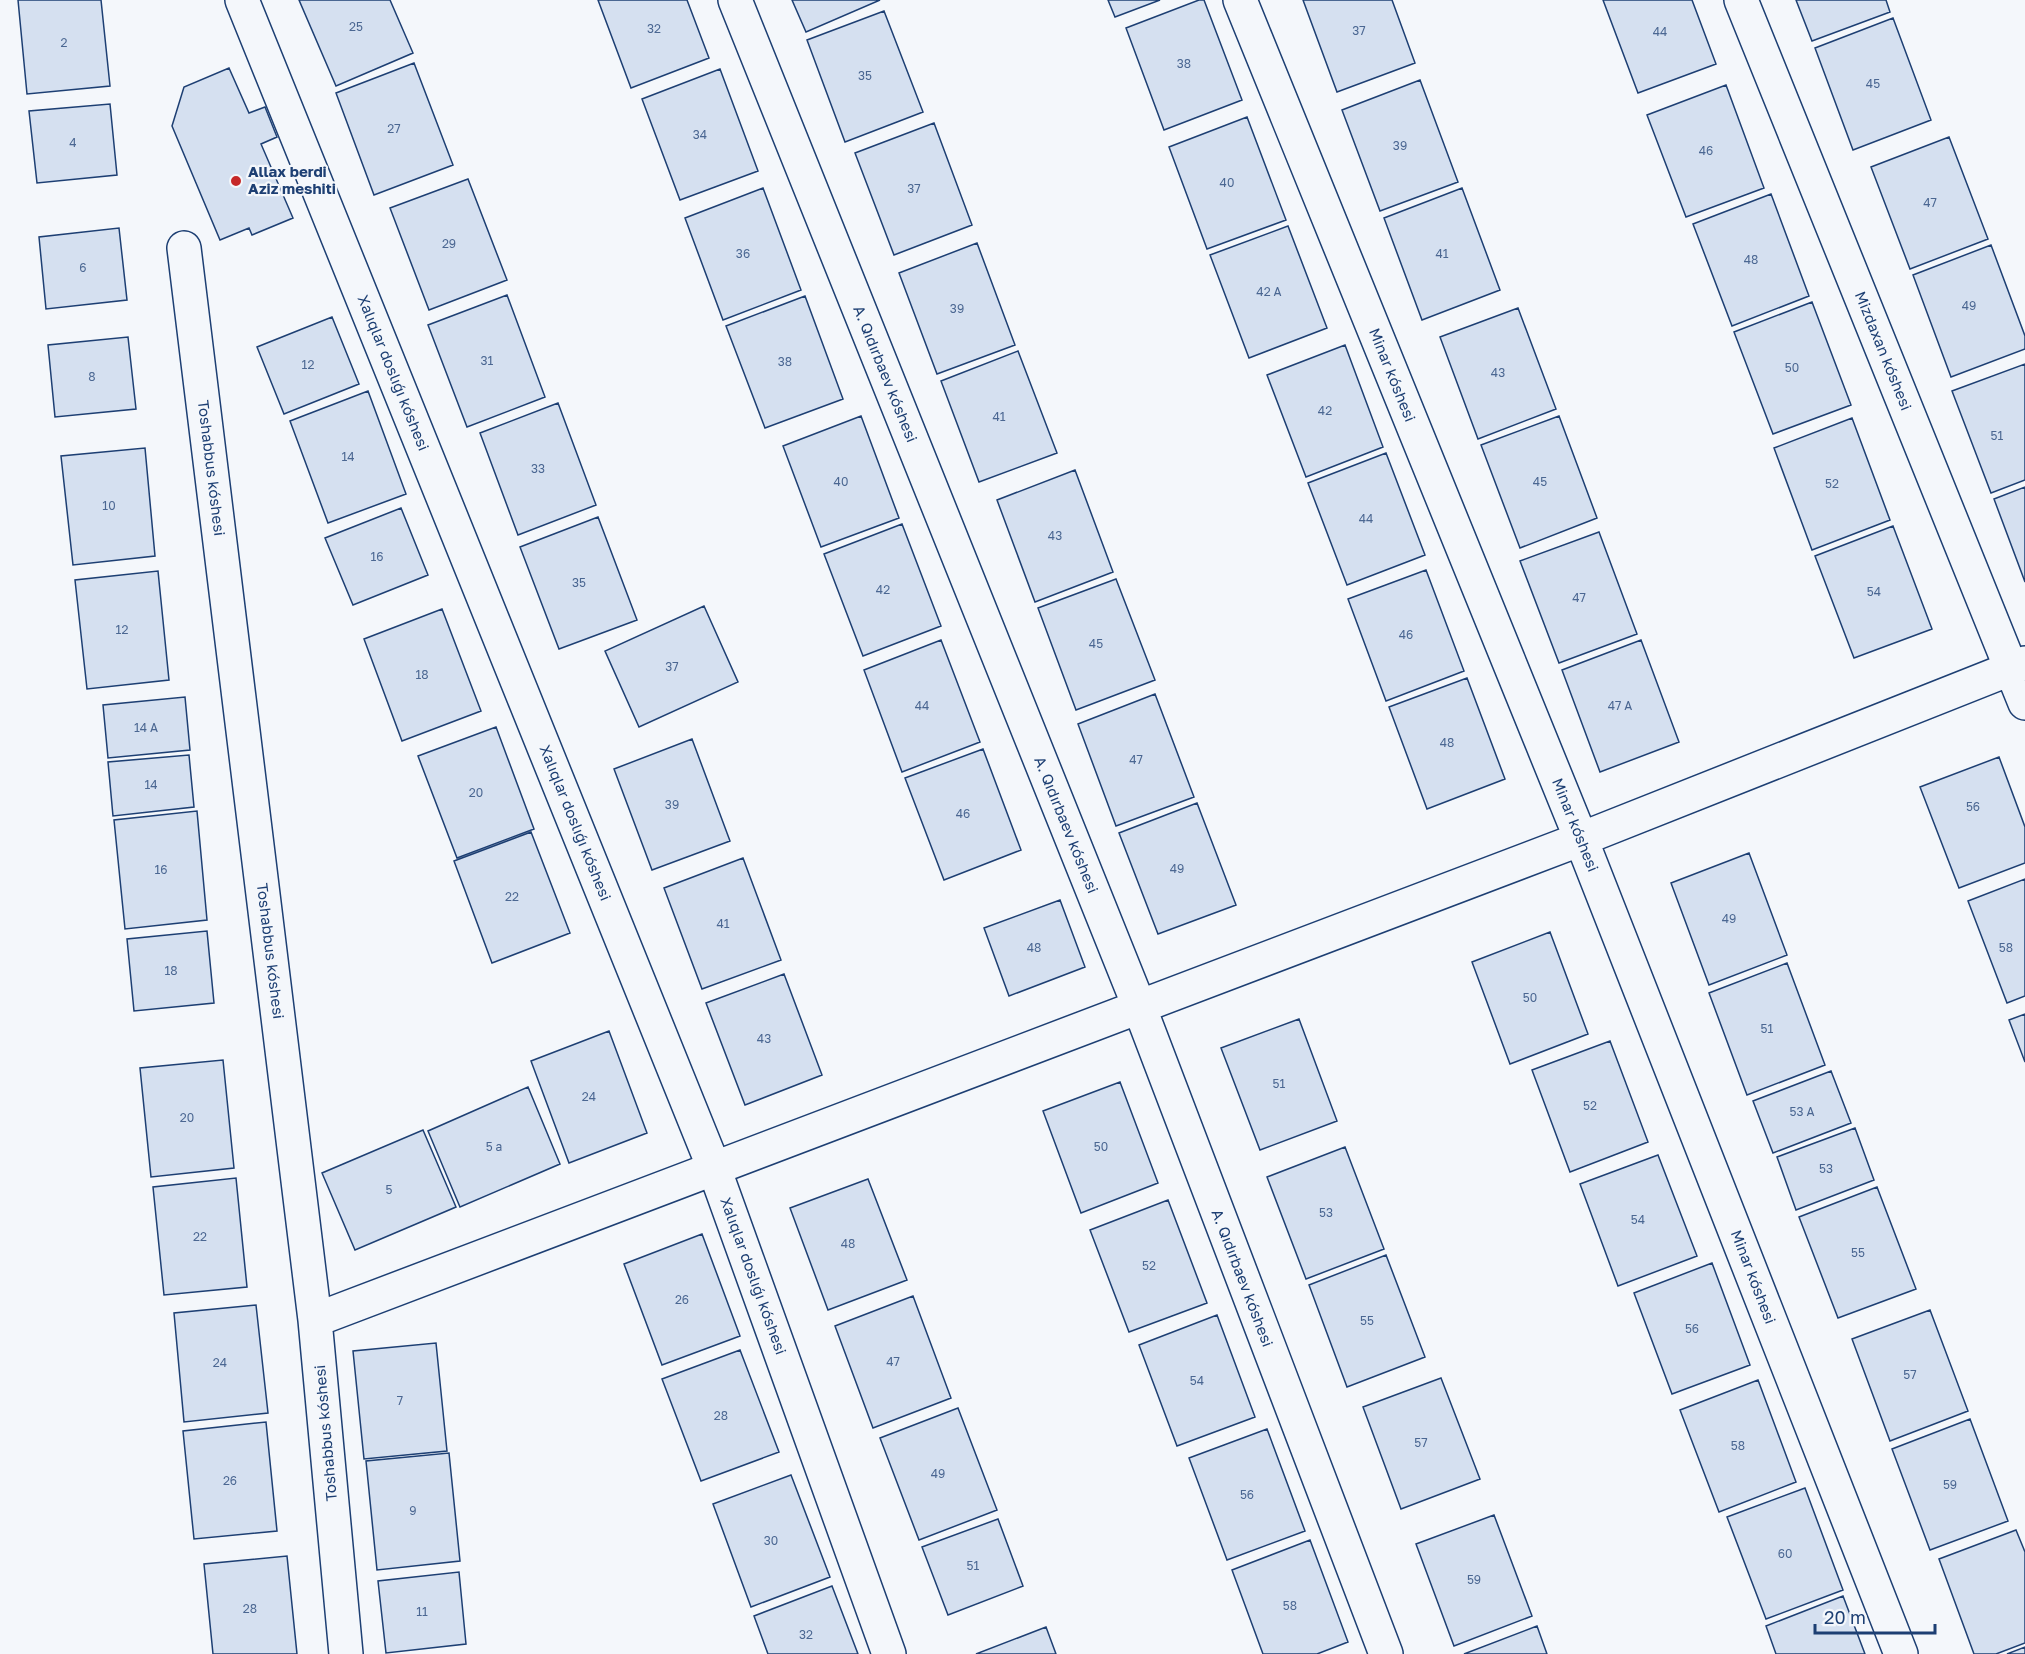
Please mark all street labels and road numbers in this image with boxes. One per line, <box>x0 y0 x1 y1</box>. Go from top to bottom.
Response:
street label: Mizdaxan kóshesi <box>1852 288 1916 413</box>
street label: Xalıqlar doslıǵı kóshesi <box>354 292 433 453</box>
street label: A. Qıdırbaev kóshesi <box>850 303 922 445</box>
street label: Minar kóshesi <box>1366 325 1420 424</box>
street label: Toshabbus kóshesi <box>195 399 229 537</box>
street label: Xalıqlar doslıǵı kóshesi <box>536 742 615 903</box>
street label: A. Qıdırbaev kóshesi <box>1031 754 1103 896</box>
street label: Minar kóshesi <box>1549 775 1603 874</box>
street label: Toshabbus kóshesi <box>254 882 288 1020</box>
street label: Xalıqlar doslıǵı kóshesi <box>717 1195 791 1357</box>
street label: A. Qıdırbaev kóshesi <box>1208 1206 1277 1349</box>
street label: Minar kóshesi <box>1728 1227 1780 1326</box>
street label: Toshabbus kóshesi <box>310 1364 340 1502</box>

